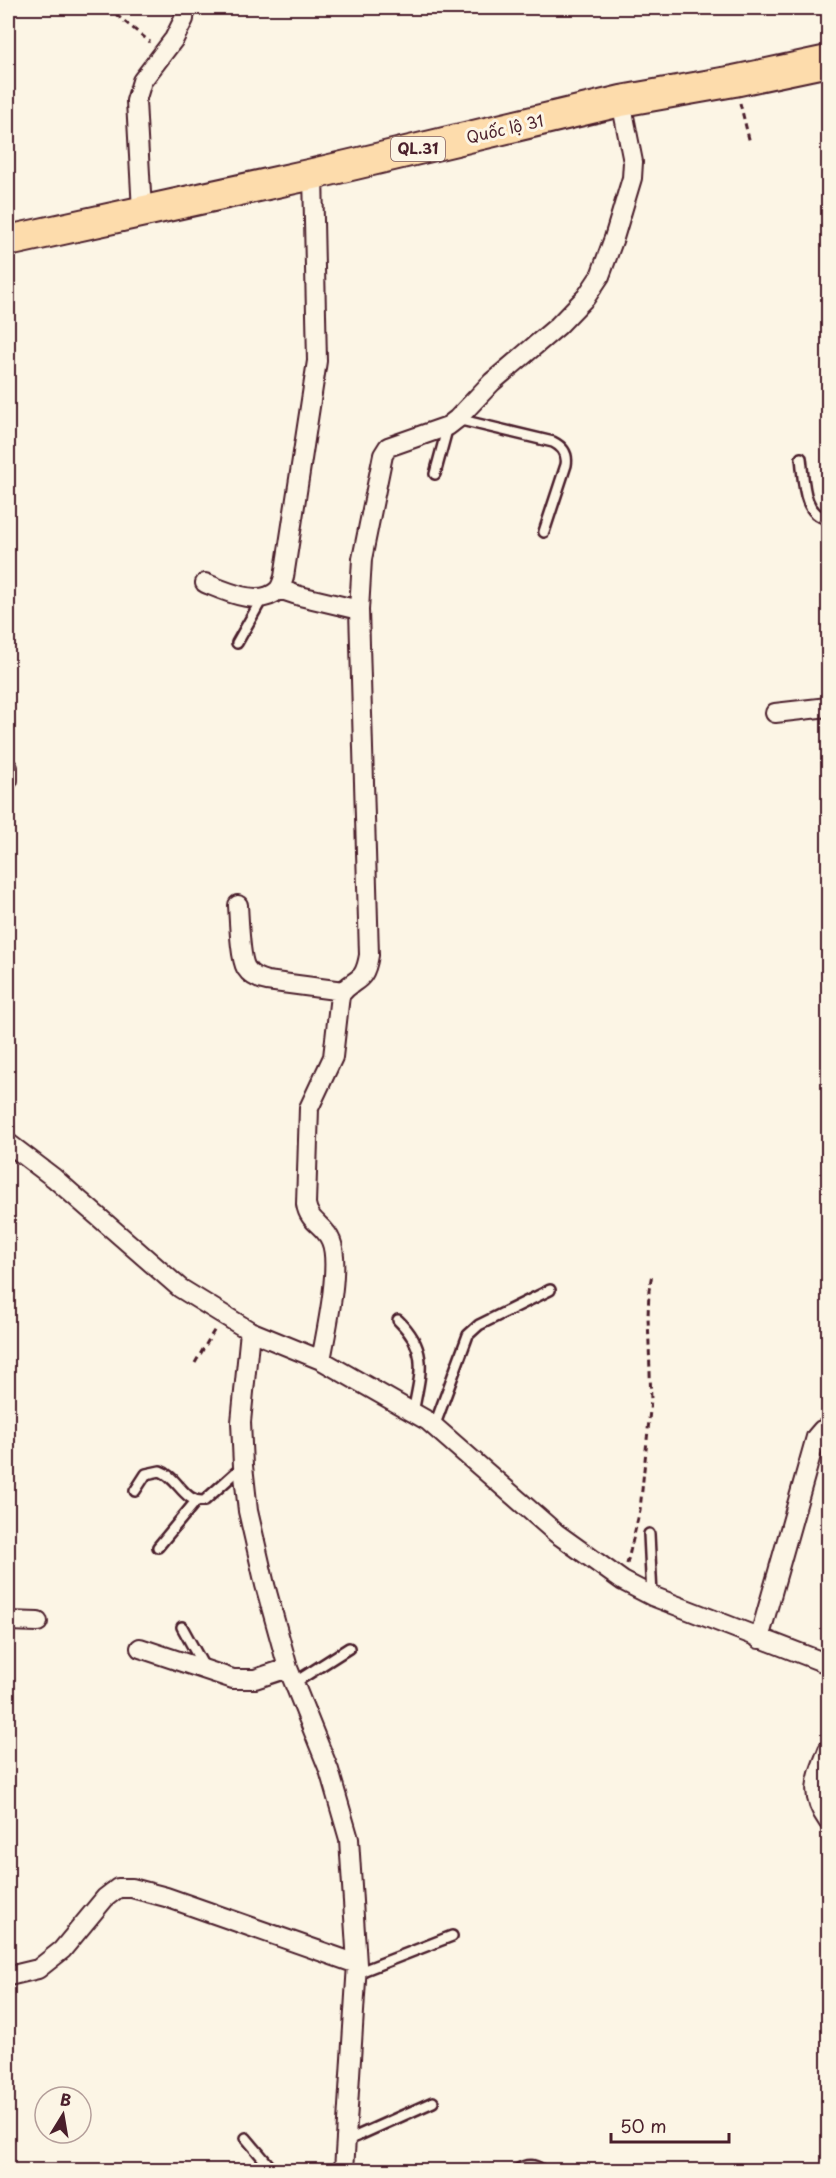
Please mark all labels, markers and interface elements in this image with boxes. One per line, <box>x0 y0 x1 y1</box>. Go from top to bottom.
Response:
street label: Quốc lộ 31 <box>464 107 546 149</box>
road number: QL.31 <box>391 137 445 161</box>
north arrow <box>33 2085 93 2145</box>
text: B <box>58 2086 74 2112</box>
scale bar <box>611 2106 730 2144</box>
text: 50 m <box>620 2112 667 2139</box>

